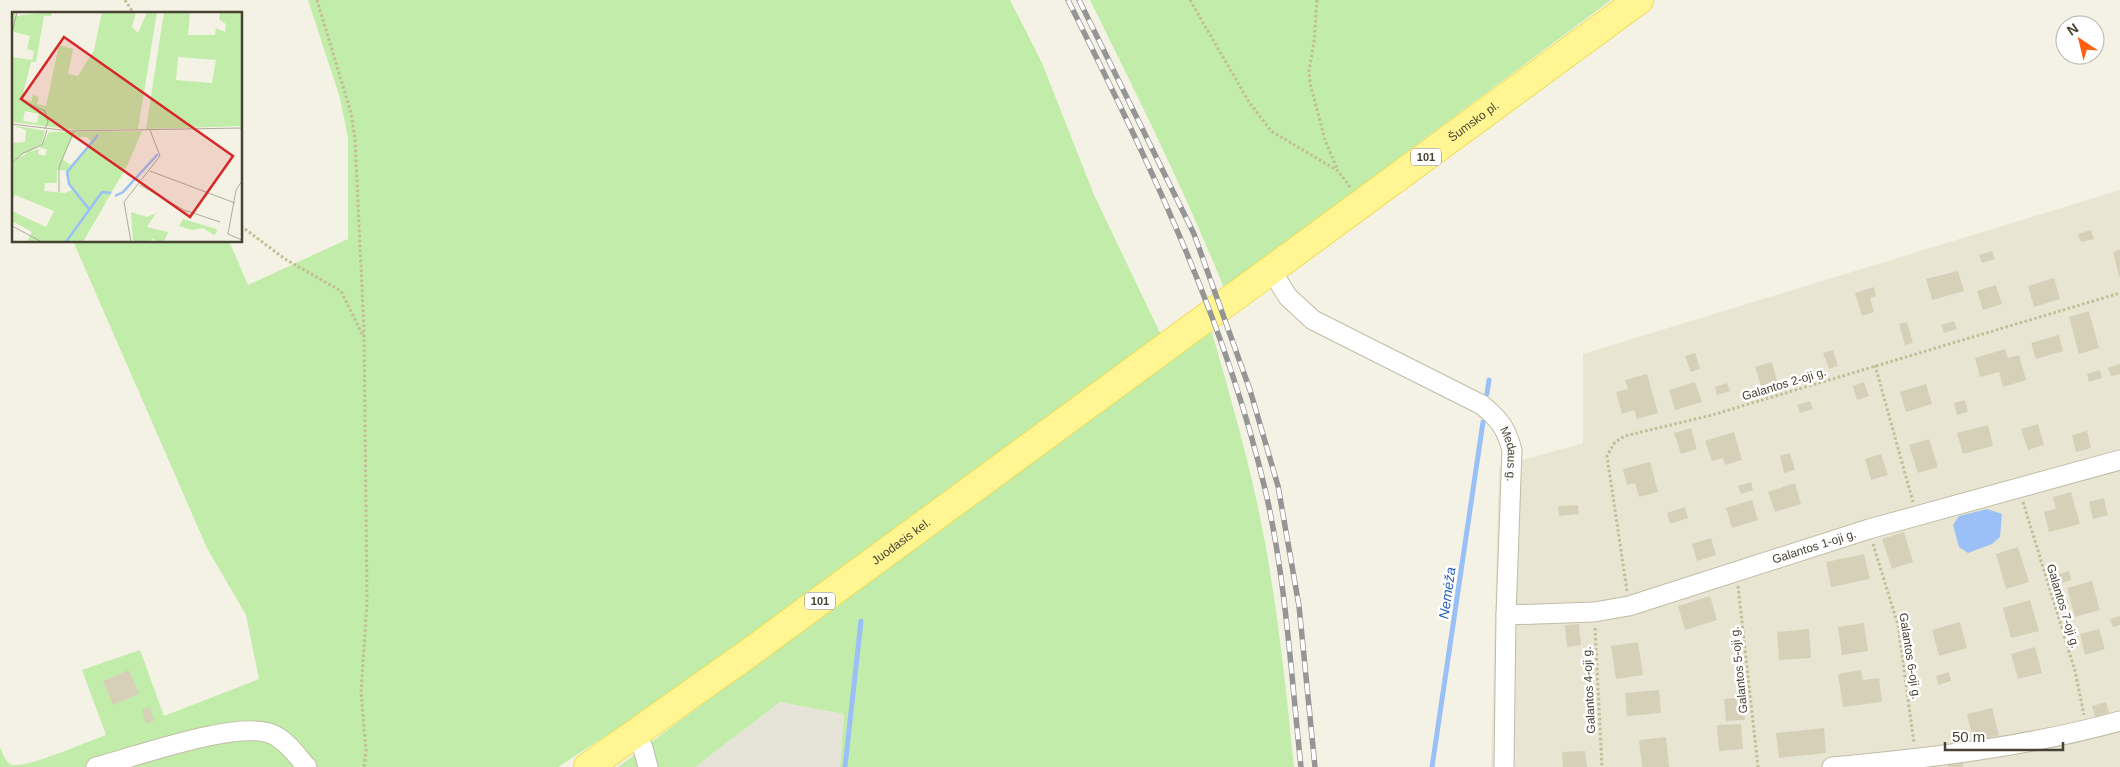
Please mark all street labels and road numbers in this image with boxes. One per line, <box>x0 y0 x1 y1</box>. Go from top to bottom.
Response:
street label: Šumsko pl. <box>1445 98 1502 145</box>
road number: 101 <box>1411 148 1441 166</box>
street label: Galantos 2-oji g. <box>1740 365 1828 403</box>
street label: Medaus g. <box>1497 424 1519 482</box>
street label: Juodasis kel. <box>869 515 933 568</box>
street label: Galantos 1-oji g. <box>1770 527 1858 567</box>
street label: Galantos 7-oji g. <box>2044 562 2082 650</box>
road number: 101 <box>805 592 835 610</box>
street label: Galantos 6-oji g. <box>1896 612 1924 700</box>
street label: Galantos 5-oji g. <box>1727 626 1751 714</box>
street label: Galantos 4-oji g. <box>1580 646 1598 734</box>

